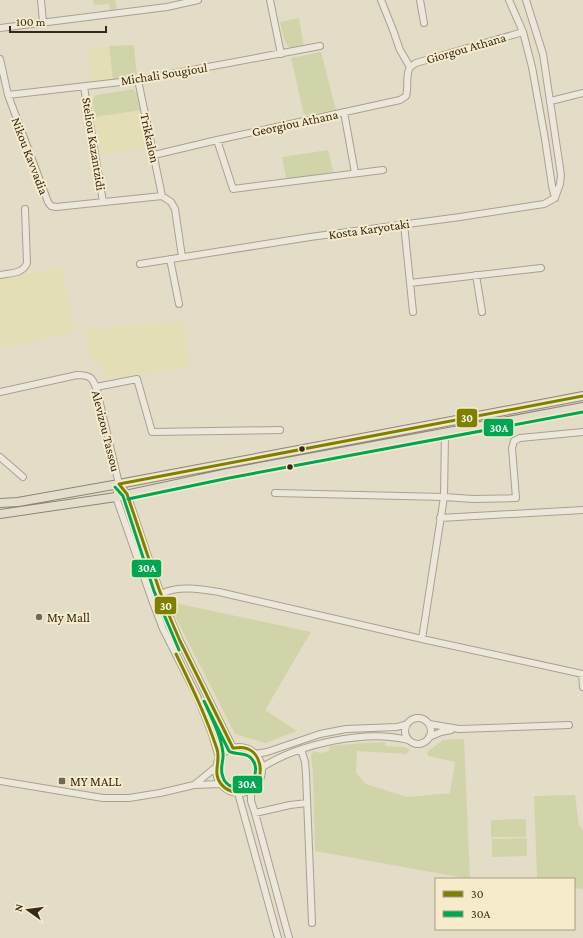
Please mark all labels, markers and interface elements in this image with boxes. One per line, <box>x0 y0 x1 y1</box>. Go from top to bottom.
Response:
scale bar <box>10 8 106 34</box>
text: 100 m <box>16 15 46 29</box>
street label: Giorgou Athana <box>424 29 508 67</box>
street label: Michali Sougioul <box>120 60 209 88</box>
street label: Steliou Kazantzidi <box>79 96 109 192</box>
street label: Georgiou Athana <box>250 107 340 139</box>
street label: Trikkalon <box>137 112 163 164</box>
street label: Nikou Kavvadia <box>8 115 52 197</box>
street label: Kosta Karyotaki <box>327 216 411 242</box>
street label: Alevizou Tassou <box>89 389 123 473</box>
line badge: 30 <box>456 408 478 428</box>
text: 30 <box>461 412 473 424</box>
line badge: 30A <box>483 418 514 437</box>
text: 30A <box>490 422 509 434</box>
unlabelled marker <box>297 444 307 454</box>
unlabelled marker <box>285 462 295 472</box>
line badge: 30A <box>131 559 162 578</box>
text: 30A <box>138 562 157 574</box>
line badge: 30 <box>154 596 177 615</box>
text: 30 <box>160 600 172 612</box>
place label: My Mall <box>47 610 90 625</box>
marker: My Mall <box>34 612 44 622</box>
place label: MY MALL <box>70 774 122 789</box>
line badge: 30A <box>232 775 263 794</box>
marker: MY MALL <box>57 776 67 786</box>
text: 30A <box>238 778 257 790</box>
legend <box>435 878 575 930</box>
text: 30 <box>471 887 484 901</box>
north arrow <box>8 890 48 930</box>
text: N <box>12 902 25 913</box>
text: 30A <box>471 907 490 921</box>

